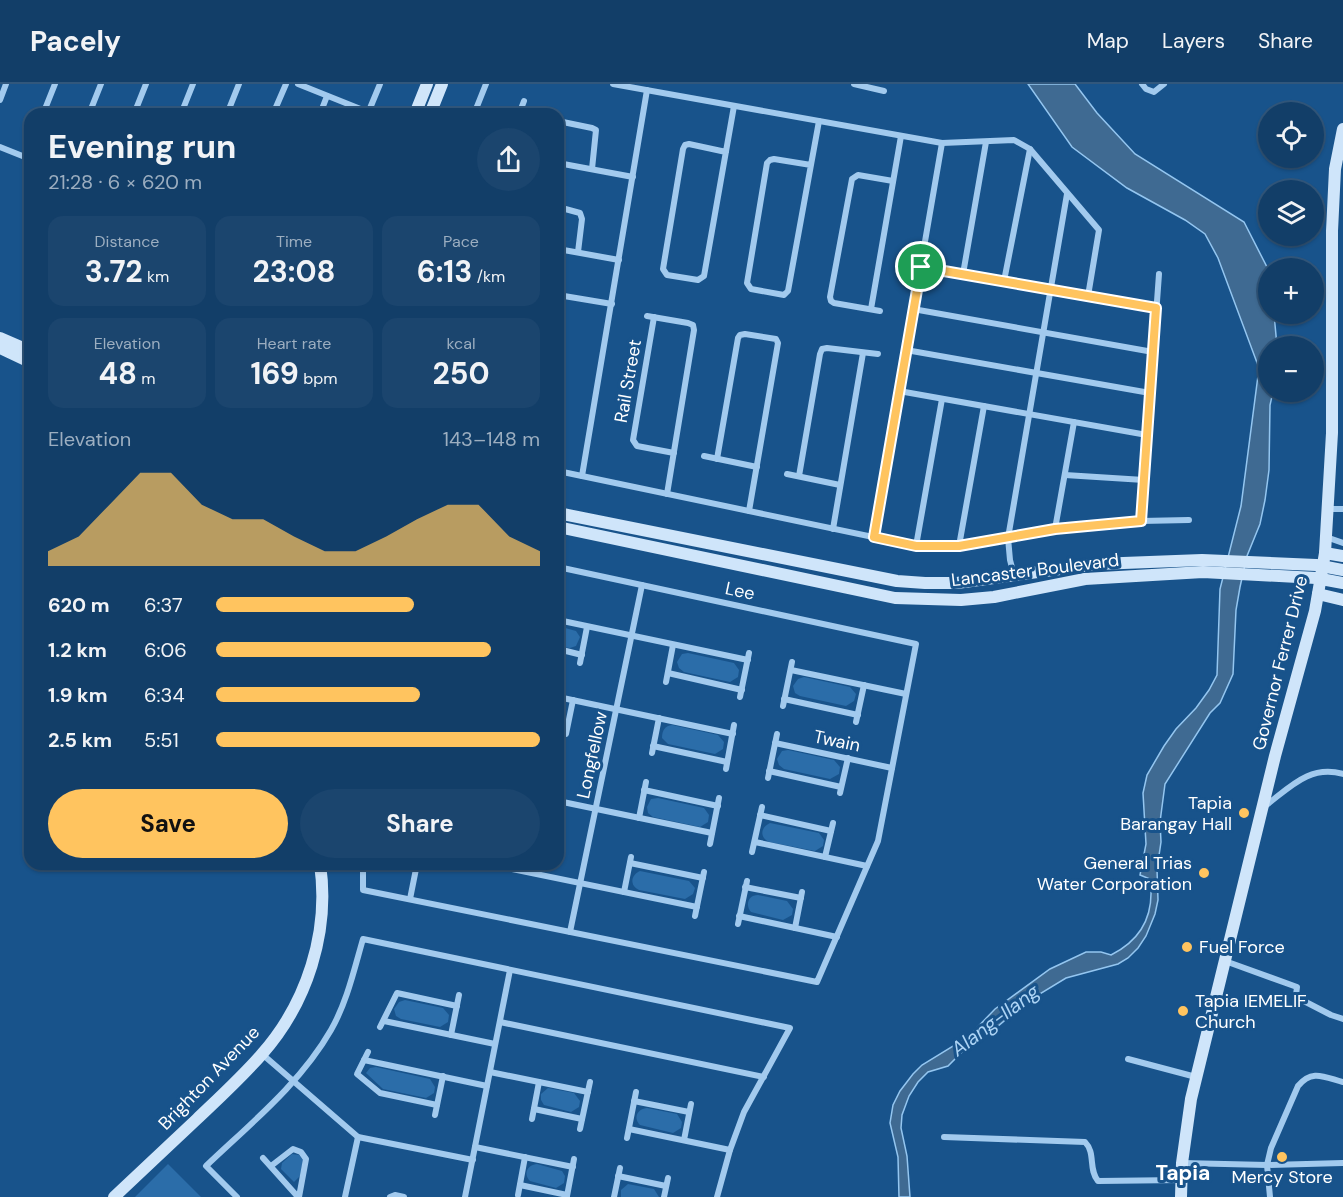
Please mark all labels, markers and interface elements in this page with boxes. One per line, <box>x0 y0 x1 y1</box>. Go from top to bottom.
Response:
text: Pacely <box>30 23 121 60</box>
text: Map <box>1087 27 1129 55</box>
text: Layers <box>1162 27 1225 55</box>
text: Share <box>1258 27 1313 55</box>
map controls <box>1258 102 1324 402</box>
button: locate <box>1258 102 1324 168</box>
text: Evening run <box>48 125 236 168</box>
button: share <box>477 128 540 191</box>
text: 21:28 · 6 × 620 m <box>48 169 202 195</box>
button: layers <box>1258 180 1324 246</box>
text: Distance <box>95 231 159 252</box>
text: Time <box>276 231 312 252</box>
text: Pace <box>443 231 479 252</box>
pin <box>895 241 946 292</box>
icon: arrive <box>904 250 937 283</box>
text: 3.72 <box>85 252 143 291</box>
text: 23:08 <box>252 252 336 291</box>
text: 6:13 <box>417 252 472 291</box>
button: + <box>1258 258 1324 324</box>
text: km <box>143 266 169 287</box>
text: /km <box>472 266 505 287</box>
text: Elevation <box>94 333 160 354</box>
text: Heart rate <box>257 333 331 354</box>
text: kcal <box>447 333 475 354</box>
button: − <box>1258 336 1324 402</box>
street label: Rail Street <box>609 337 647 425</box>
text: 48 <box>98 354 137 393</box>
text: 169 <box>251 354 299 393</box>
text: 250 <box>432 354 490 393</box>
text: m <box>137 368 156 389</box>
text: bpm <box>299 368 337 389</box>
text: Elevation <box>48 426 131 452</box>
text: 143–148 m <box>443 426 540 452</box>
street label: Lancaster Boulevard <box>950 548 1120 592</box>
street label: Governor Ferrer Drive <box>1247 573 1313 753</box>
street label: Lee <box>723 576 757 606</box>
text: 620 m <box>48 592 110 618</box>
text: 6:37 <box>144 592 183 618</box>
text: 1.2 km <box>48 637 107 663</box>
text: 6:06 <box>144 637 187 663</box>
text: 1.9 km <box>48 682 108 708</box>
text: 6:34 <box>144 682 185 708</box>
street label: Longfellow <box>571 709 613 801</box>
street label: Twain <box>812 724 862 758</box>
text: 2.5 km <box>48 727 112 753</box>
text: 5:51 <box>144 727 179 753</box>
button: Save <box>48 789 288 858</box>
button: Share <box>300 789 540 858</box>
place label: Tapia Barangay Hall <box>1120 791 1232 836</box>
marker: Tapia Barangay Hall <box>1237 806 1251 820</box>
place label: General Trias Water Corporation <box>1037 851 1192 896</box>
marker: General Trias Water Corporation <box>1197 866 1211 880</box>
place label: Fuel Force <box>1199 935 1285 959</box>
marker: Fuel Force <box>1180 940 1194 954</box>
water label: Alang-Ilang <box>945 978 1045 1062</box>
place label: Tapia IEMELIF Church <box>1195 989 1307 1034</box>
marker: Tapia IEMELIF Church <box>1176 1004 1190 1018</box>
street label: Brighton Avenue <box>153 1021 265 1135</box>
marker: Mercy Store <box>1275 1150 1289 1164</box>
district label: Tapia <box>1156 1159 1210 1187</box>
place label: Mercy Store <box>1231 1165 1333 1189</box>

